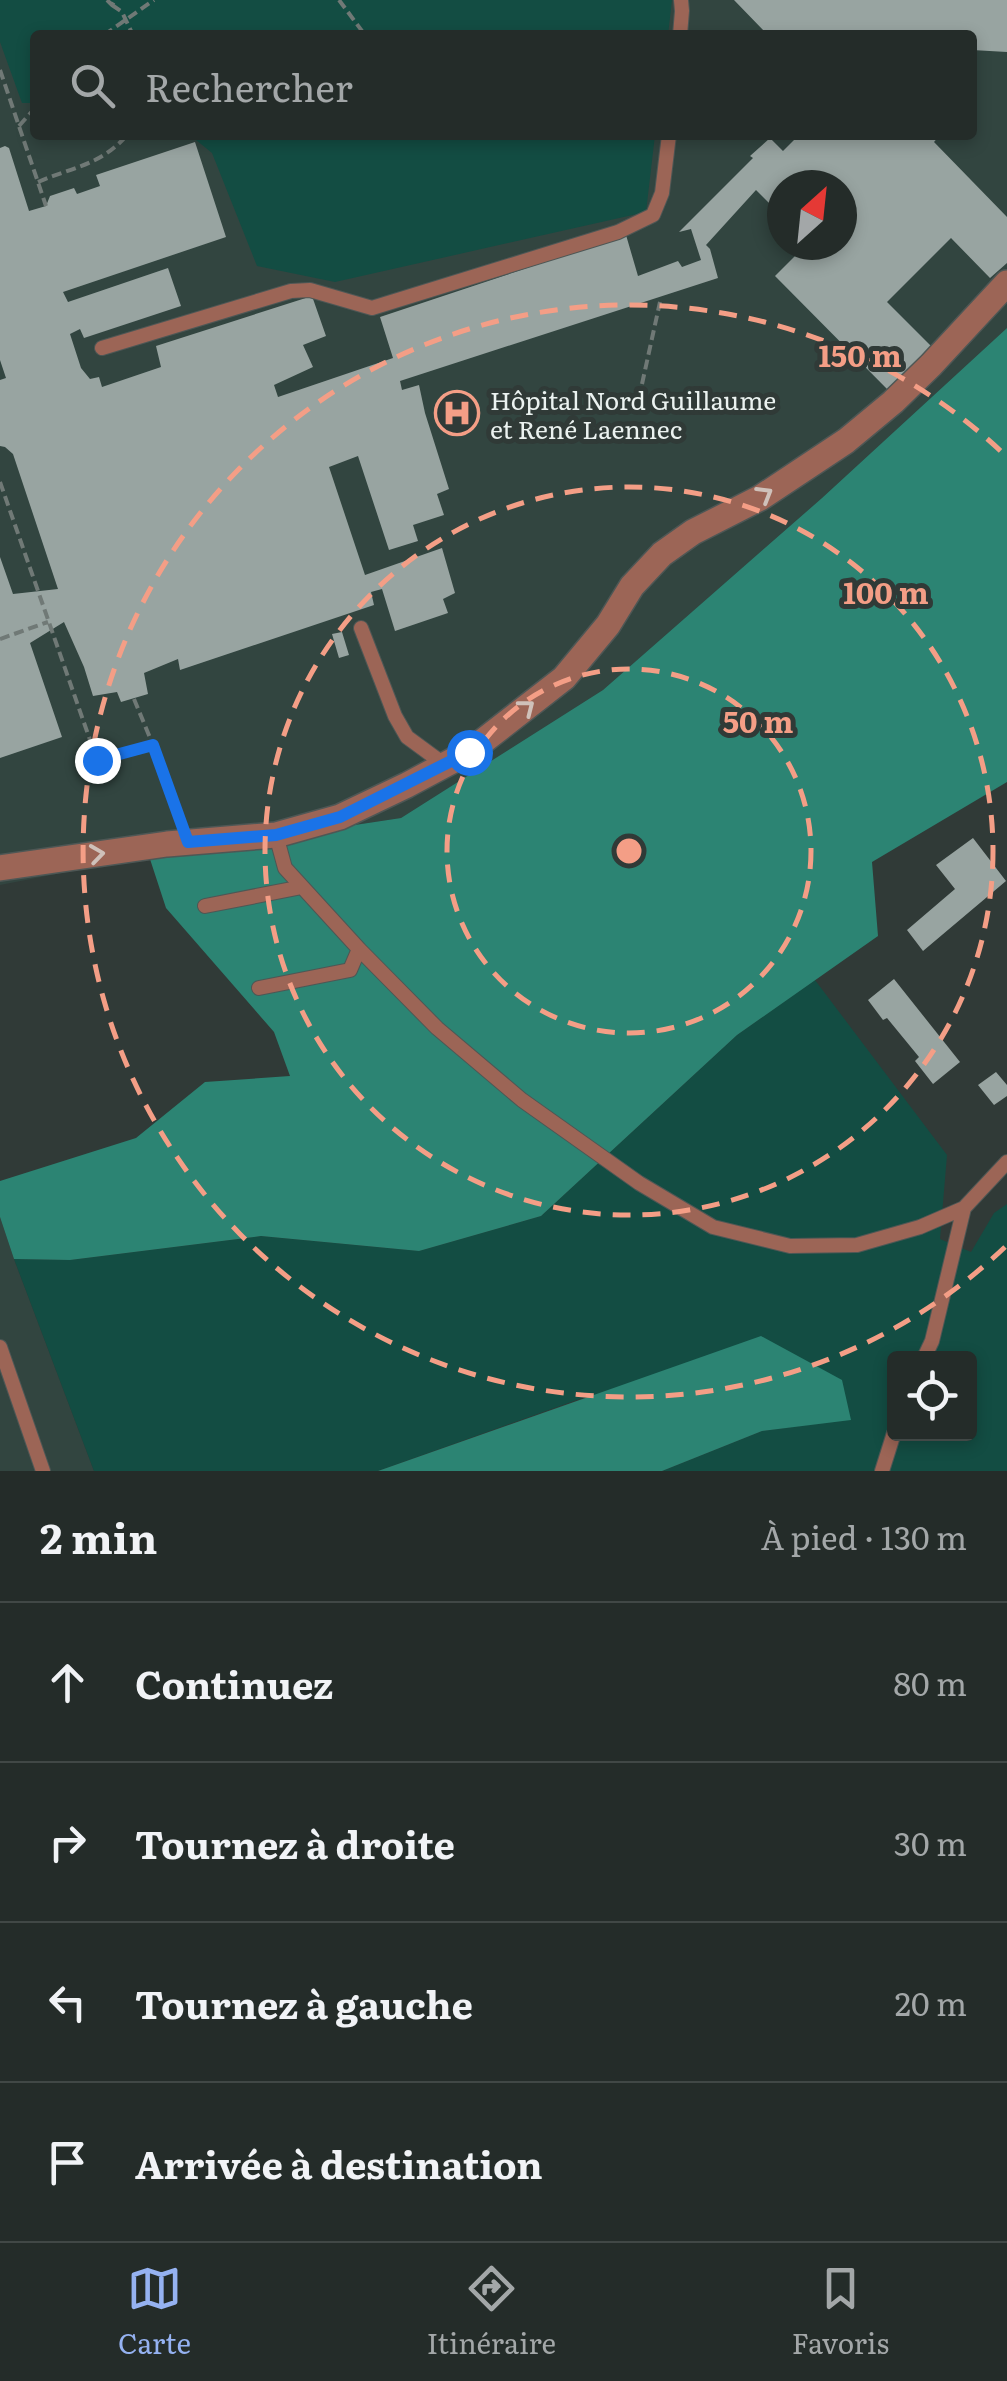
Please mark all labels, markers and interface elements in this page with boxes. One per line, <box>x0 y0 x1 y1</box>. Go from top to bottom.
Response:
search box <box>30 30 977 140</box>
text: Rechercher <box>145 57 353 114</box>
icon: search <box>65 58 120 113</box>
north arrow <box>767 170 857 260</box>
text: 150 m <box>818 332 902 376</box>
place label: Hôpital Nord Guillaume et René Laennec <box>490 381 776 447</box>
hospital icon: Hôpital Nord Guillaume et René Laennec <box>434 390 480 436</box>
one-way arrow <box>754 487 772 506</box>
text: 100 m <box>843 569 929 613</box>
text: 50 m <box>723 698 793 742</box>
one-way arrow <box>516 701 534 718</box>
route start <box>447 730 493 776</box>
route end <box>75 738 121 784</box>
centre of rings <box>611 833 647 869</box>
one-way arrow <box>88 845 105 866</box>
map controls <box>887 1351 977 1441</box>
button: locate <box>887 1351 977 1441</box>
text: 2 min <box>40 1505 157 1567</box>
text: À pied · 130 m <box>761 1512 967 1560</box>
text: Continuez <box>135 1654 333 1711</box>
icon: ahead <box>40 1655 95 1710</box>
text: 80 m <box>893 1658 967 1706</box>
text: Tournez à droite <box>135 1814 455 1871</box>
icon: right <box>40 1815 95 1870</box>
text: 30 m <box>894 1818 967 1866</box>
text: Tournez à gauche <box>135 1974 473 2031</box>
icon: left <box>40 1975 95 2030</box>
text: 20 m <box>895 1978 967 2026</box>
text: Arrivée à destination <box>135 2134 543 2191</box>
icon: arrive <box>40 2135 95 2190</box>
tab: Carte <box>118 2261 191 2363</box>
tab: Itinéraire <box>427 2261 556 2363</box>
tab: Favoris <box>792 2261 889 2363</box>

